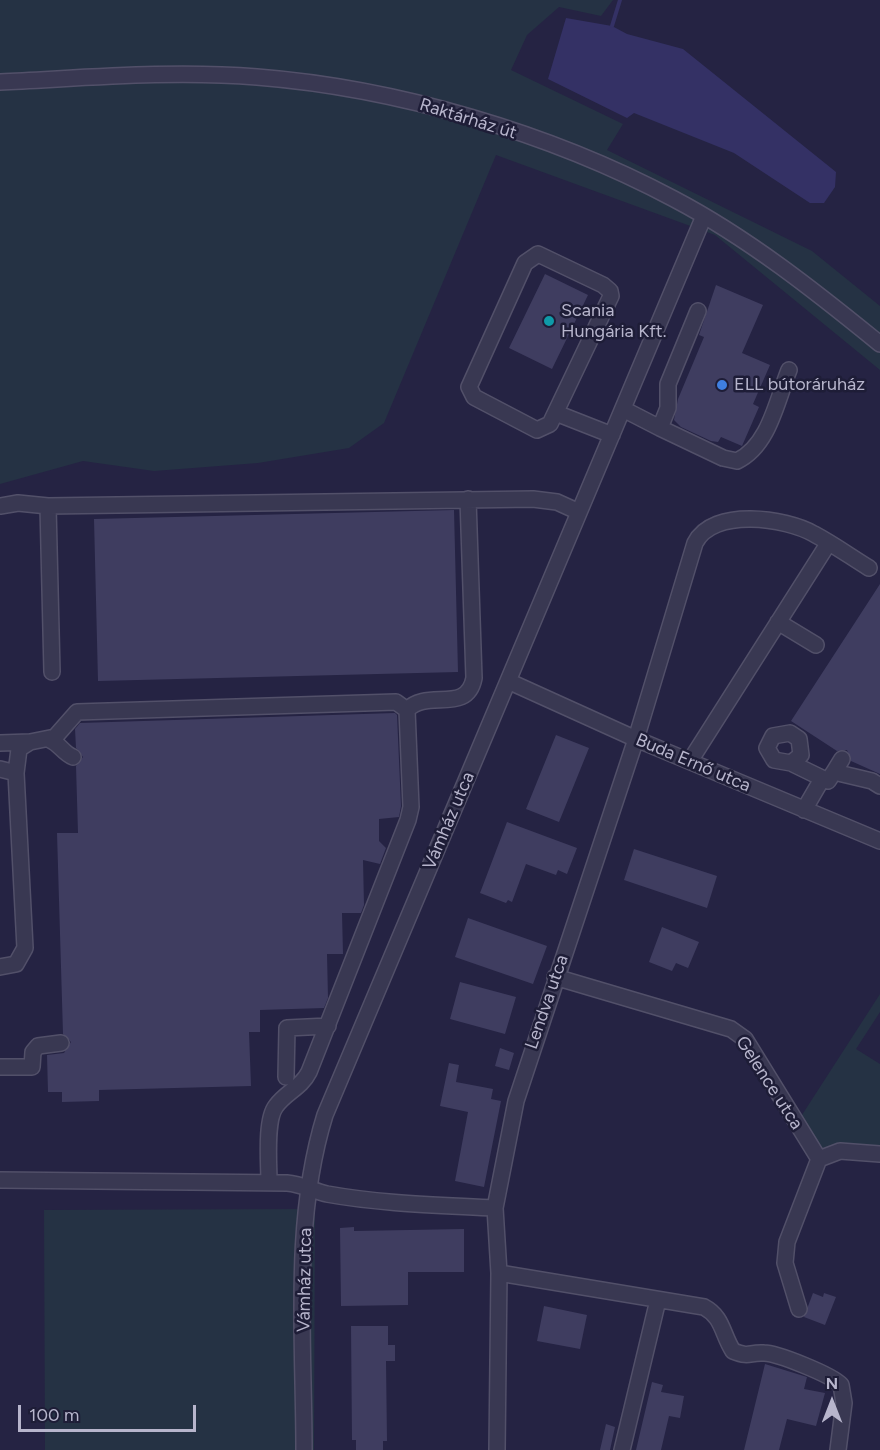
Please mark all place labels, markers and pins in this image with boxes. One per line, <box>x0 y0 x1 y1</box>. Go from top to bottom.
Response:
place label: Scania Hungária Kft. <box>561 300 666 342</box>
marker: Scania Hungária Kft. <box>542 314 556 328</box>
place label: ELL bútoráruház <box>734 374 865 396</box>
marker: ELL bútoráruház <box>715 378 729 392</box>

